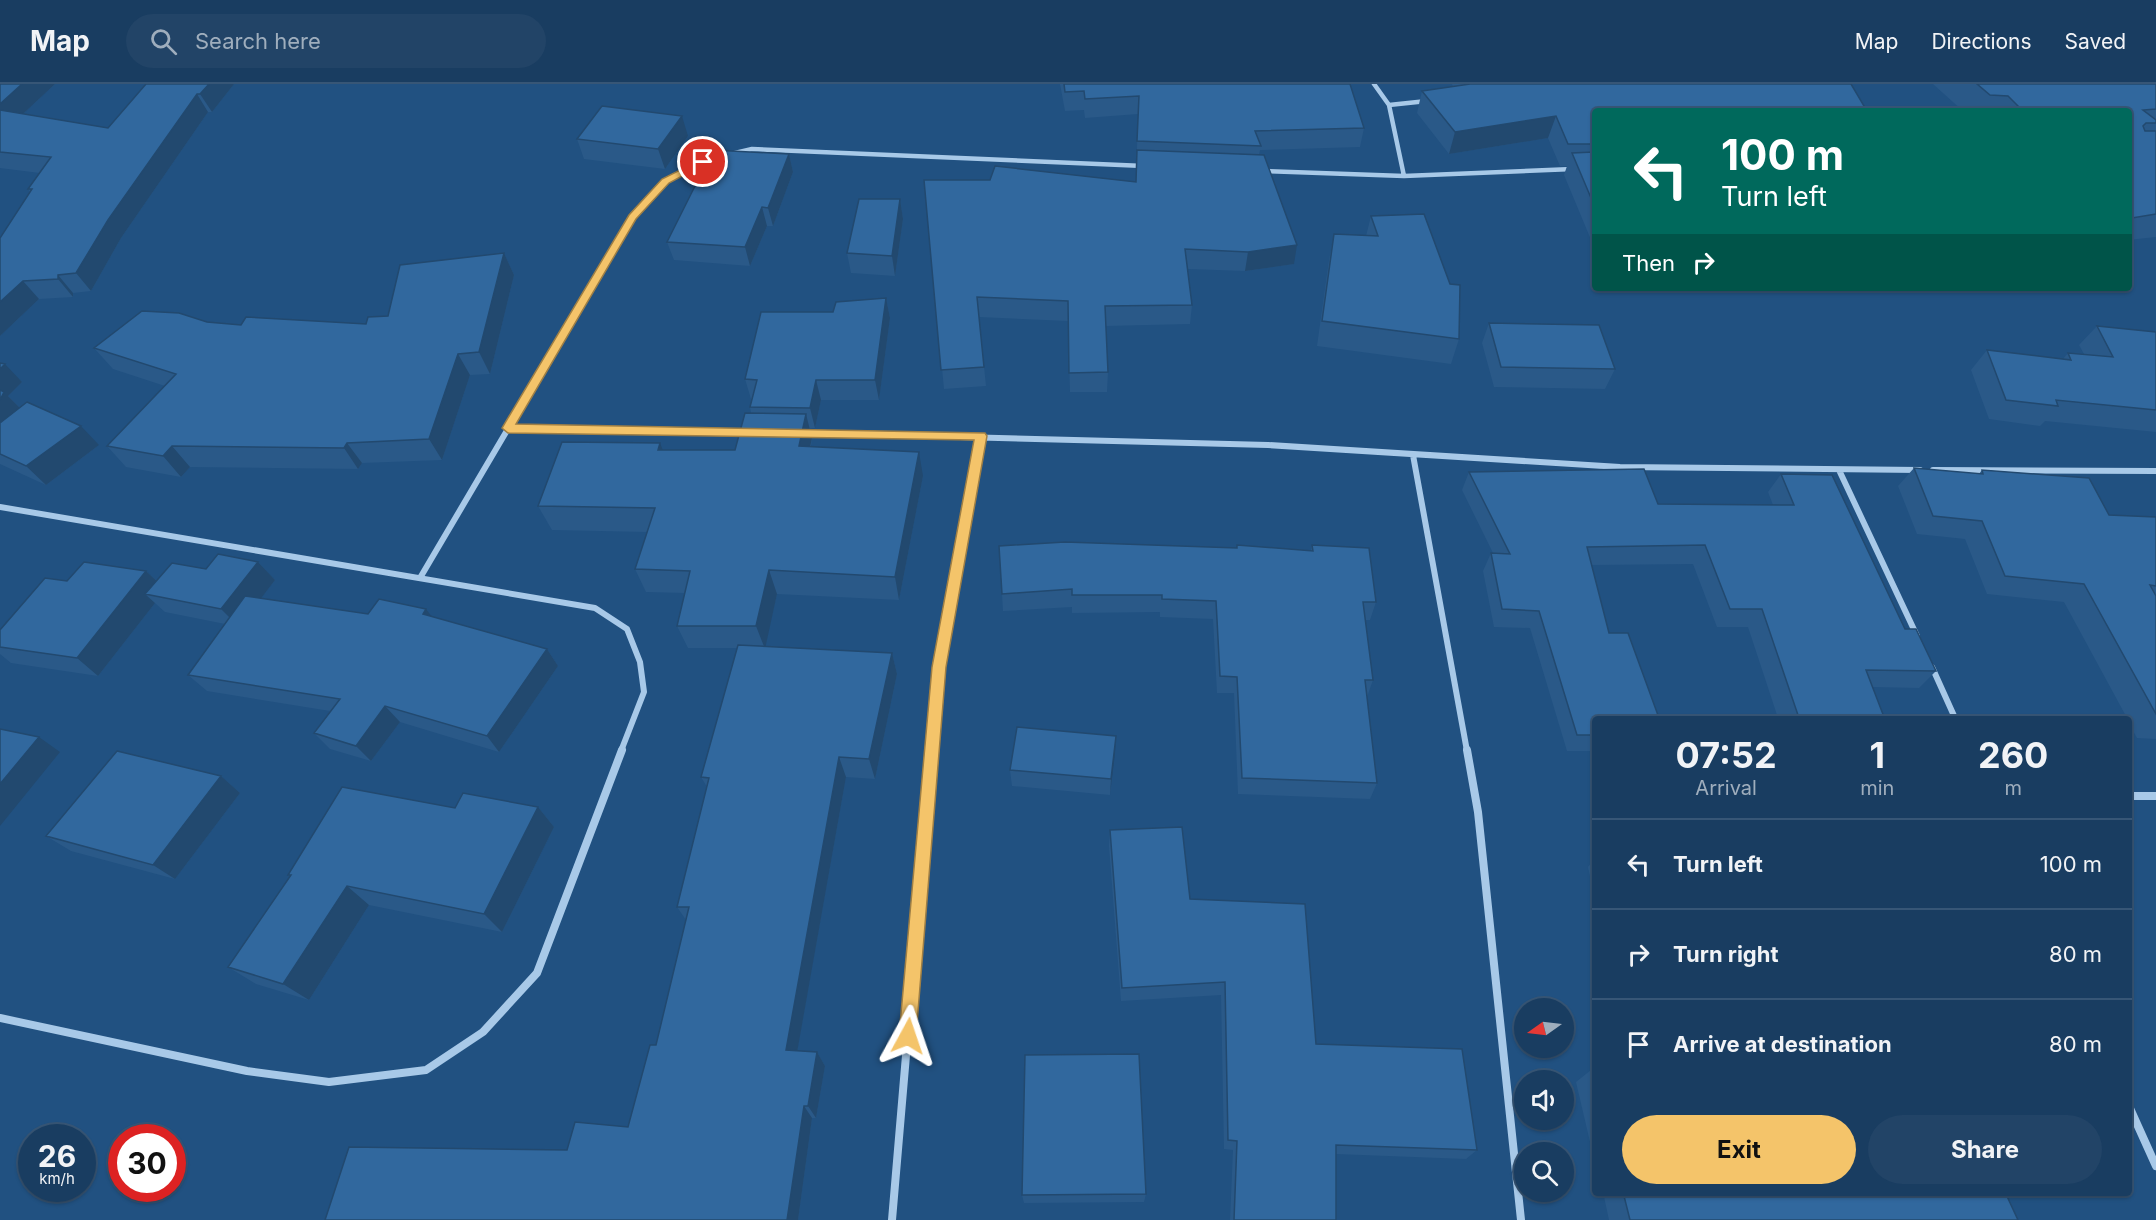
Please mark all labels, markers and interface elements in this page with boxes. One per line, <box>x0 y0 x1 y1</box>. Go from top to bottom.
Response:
search box <box>126 14 546 68</box>
text: Map <box>30 24 90 58</box>
icon: search <box>147 25 180 58</box>
text: Search here <box>195 28 321 54</box>
text: Map <box>1855 29 1898 54</box>
text: Directions <box>1931 29 2032 54</box>
text: Saved <box>2065 29 2126 54</box>
text: 100 m <box>1721 129 1844 180</box>
icon: left <box>1622 132 1700 210</box>
pin <box>677 136 728 187</box>
icon: arrive <box>686 145 719 178</box>
text: Turn left <box>1721 180 1827 213</box>
icon: right <box>1687 246 1720 279</box>
text: Then <box>1622 250 1675 276</box>
text: 07:52 <box>1676 733 1777 777</box>
text: 1 <box>1870 733 1885 777</box>
text: 260 <box>1978 733 2048 777</box>
text: Arrival <box>1695 776 1757 800</box>
text: min <box>1860 776 1894 800</box>
text: m <box>2004 776 2022 800</box>
icon: left <box>1622 848 1655 881</box>
text: Turn left <box>1673 851 1763 877</box>
text: 100 m <box>2040 851 2102 877</box>
icon: right <box>1622 938 1655 971</box>
text: Turn right <box>1673 941 1779 967</box>
text: 80 m <box>2049 941 2102 967</box>
north arrow <box>1514 998 1574 1058</box>
map controls <box>1514 998 1574 1202</box>
position arrow <box>876 1004 940 1068</box>
icon: arrive <box>1622 1028 1655 1061</box>
text: Arrive at destination <box>1673 1031 1892 1057</box>
text: 80 m <box>2049 1031 2102 1057</box>
button: sound <box>1514 1070 1574 1130</box>
button: Exit <box>1622 1115 1856 1184</box>
button: Share <box>1868 1115 2102 1184</box>
speed limit sign: 30 <box>108 1124 186 1202</box>
text: 26 <box>38 1138 76 1174</box>
button: search <box>1514 1142 1574 1202</box>
text: km/h <box>39 1169 75 1188</box>

